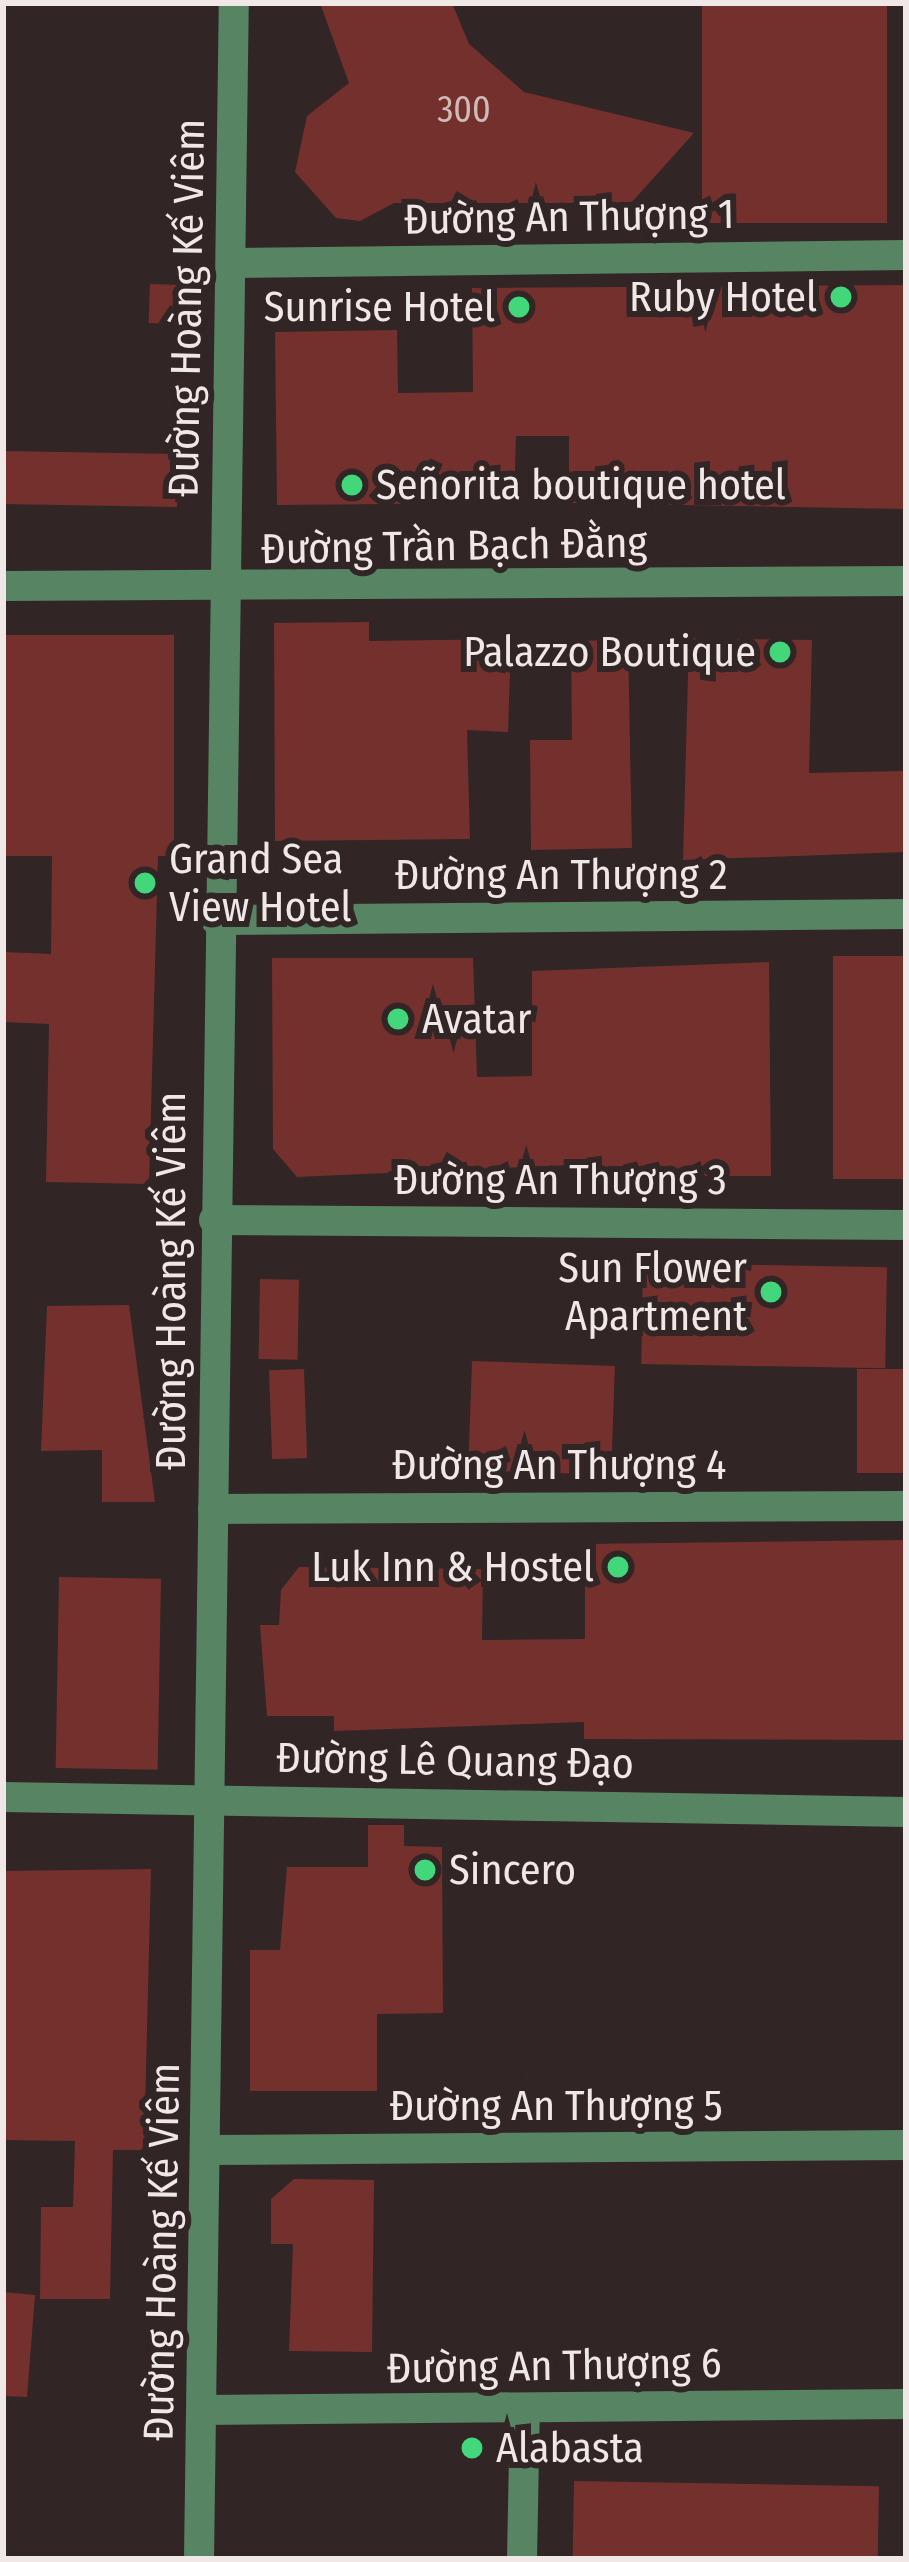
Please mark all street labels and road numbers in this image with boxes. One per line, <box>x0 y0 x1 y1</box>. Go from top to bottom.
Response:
street label: Đường Hoàng Kế Viêm <box>159 118 215 498</box>
street label: Đường An Thượng 1 <box>403 189 735 245</box>
street label: Đường Trần Bạch Đằng <box>260 517 648 575</box>
street label: Đường An Thượng 2 <box>395 850 727 900</box>
street label: Đường Hoàng Kế Viêm <box>146 1092 196 1470</box>
street label: Đường An Thượng 3 <box>393 1155 727 1205</box>
street label: Đường An Thượng 4 <box>392 1440 726 1490</box>
street label: Đường Lê Quang Đạo <box>276 1733 634 1789</box>
street label: Đường Hoàng Kế Viêm <box>134 2062 190 2442</box>
street label: Đường An Thượng 5 <box>389 2081 723 2131</box>
street label: Đường An Thượng 6 <box>386 2338 722 2394</box>

